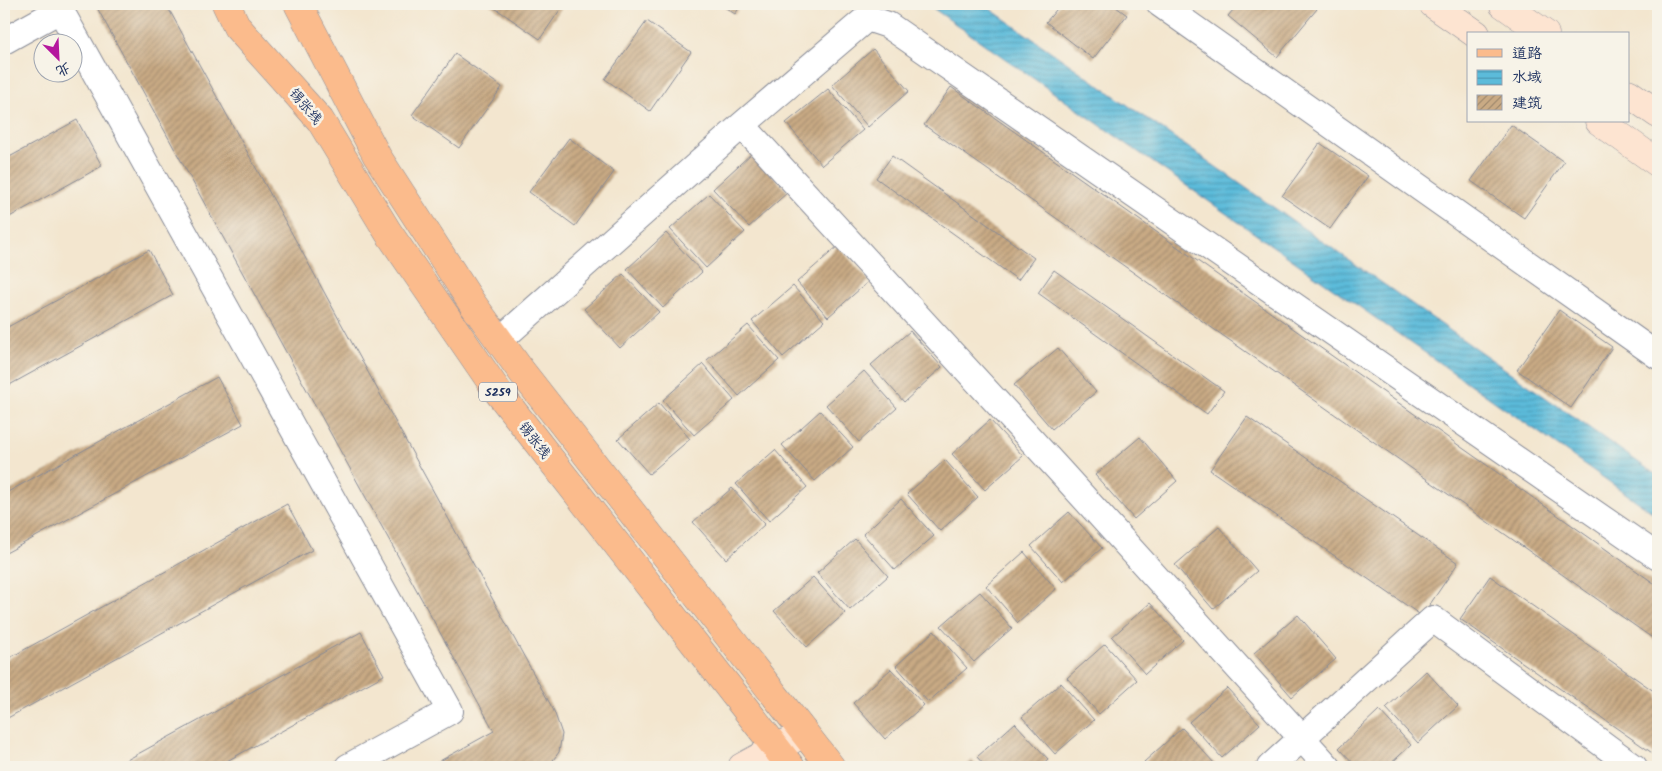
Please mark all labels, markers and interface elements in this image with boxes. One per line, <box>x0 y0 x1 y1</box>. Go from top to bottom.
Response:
north arrow <box>32 32 82 82</box>
legend <box>1467 32 1630 122</box>
text: 道路 <box>1512 42 1542 66</box>
text: 北 <box>52 56 74 82</box>
text: 水域 <box>1512 66 1542 90</box>
street label: 锡张线 <box>283 83 327 130</box>
text: 建筑 <box>1512 92 1542 116</box>
road number: S259 <box>479 382 517 402</box>
street label: 锡张线 <box>513 417 556 464</box>

